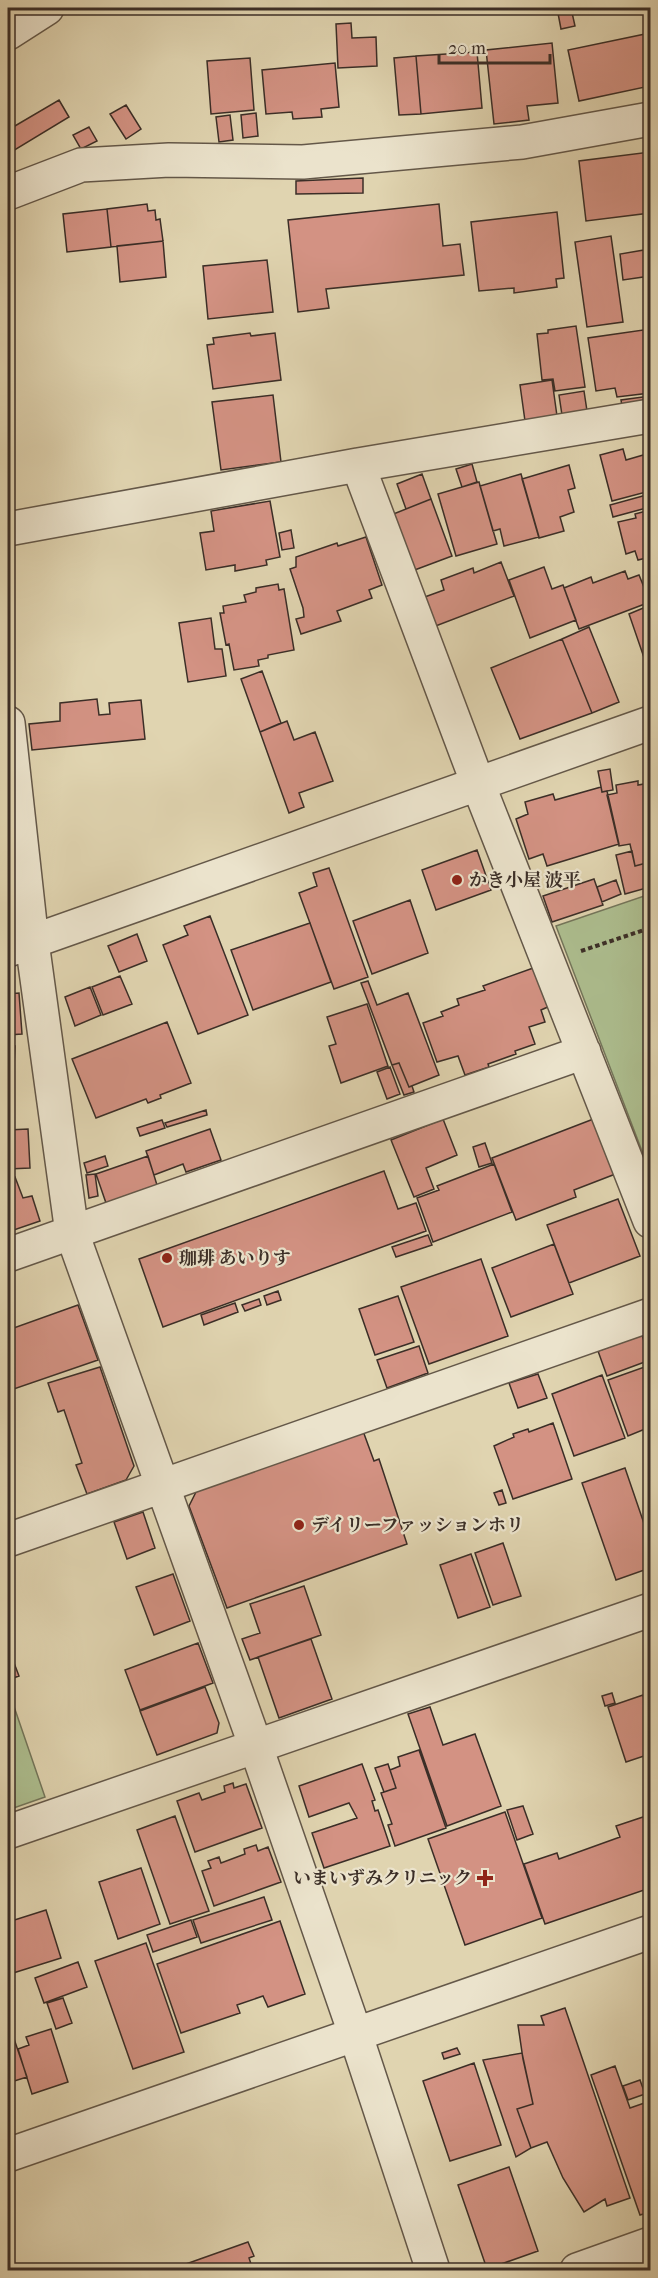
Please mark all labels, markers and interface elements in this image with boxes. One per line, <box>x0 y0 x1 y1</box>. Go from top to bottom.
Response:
scale bar <box>439 27 550 65</box>
text: 20 m <box>448 38 486 59</box>
place label: かき小屋 波平 <box>469 870 581 891</box>
marker: かき小屋 波平 <box>450 873 464 887</box>
place label: 珈琲 あいりす <box>179 1248 291 1269</box>
marker: 珈琲 あいりす <box>160 1251 174 1265</box>
place label: デイリーファッションホリ <box>311 1515 524 1536</box>
marker: デイリーファッションホリ <box>292 1518 306 1532</box>
place label: いまいずみクリニック <box>293 1868 472 1889</box>
marker: いまいずみクリニック <box>476 1869 494 1887</box>

